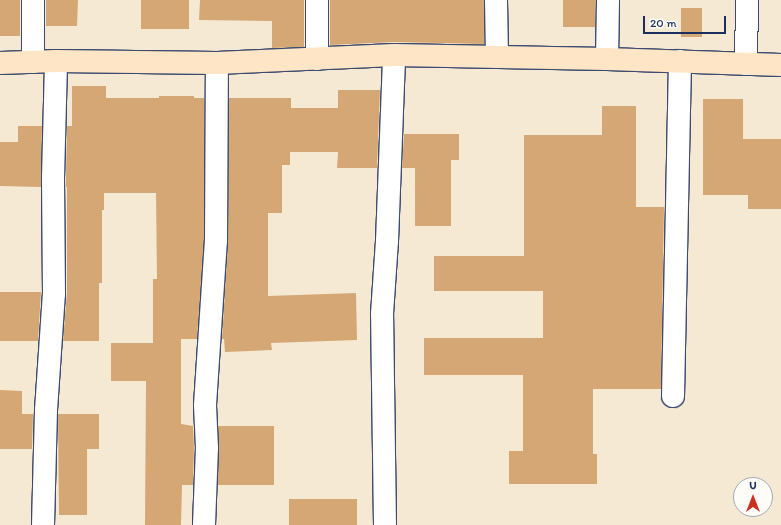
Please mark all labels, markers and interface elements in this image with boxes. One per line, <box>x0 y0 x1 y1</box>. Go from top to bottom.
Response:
scale bar <box>645 8 728 34</box>
text: 20 m <box>650 16 677 30</box>
north arrow <box>733 477 773 517</box>
text: U <box>749 479 757 492</box>

